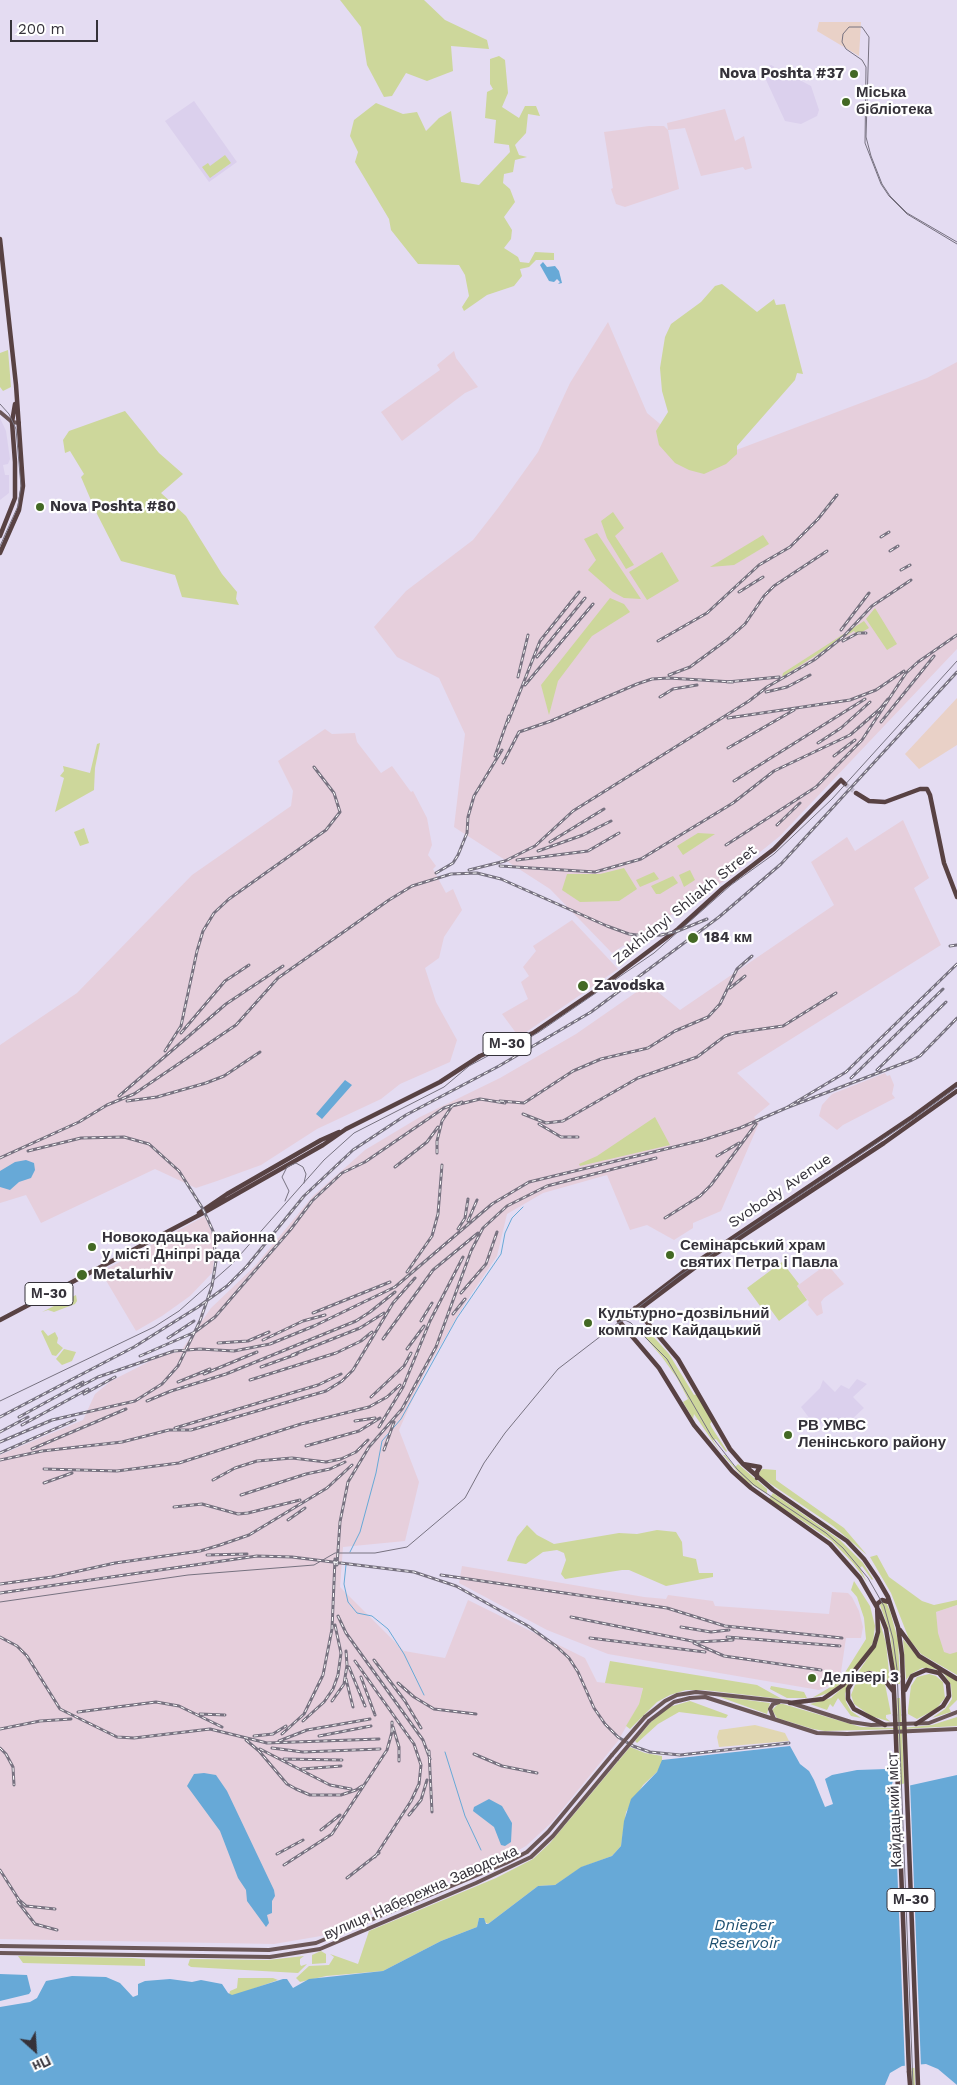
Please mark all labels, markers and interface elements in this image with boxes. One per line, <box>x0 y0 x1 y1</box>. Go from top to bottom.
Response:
scale bar <box>12 10 100 42</box>
text: 200 m <box>18 20 65 38</box>
place label: Nova Poshta #37 <box>719 65 844 83</box>
marker: Nova Poshta #37 <box>848 68 860 80</box>
place label: Міська бібліотека <box>856 84 932 119</box>
marker: Міська бібліотека <box>840 96 852 108</box>
place label: Nova Poshta #80 <box>50 498 176 516</box>
marker: Nova Poshta #80 <box>34 501 46 513</box>
street label: Zakhidnyi Shliakh Street <box>610 842 760 968</box>
place label: 184 км <box>704 929 752 947</box>
marker: 184 км <box>686 931 700 945</box>
place label: Zavodska <box>594 977 664 995</box>
marker: Zavodska <box>576 979 590 993</box>
road number: М-30 <box>483 1032 531 1056</box>
street label: Svobody Avenue <box>725 1150 835 1232</box>
place label: Новокодацька районна у місті Дніпрі рада <box>102 1229 275 1264</box>
place label: Семінарський храм святих Петра і Павла <box>680 1237 838 1272</box>
marker: Новокодацька районна у місті Дніпрі рада <box>86 1241 98 1253</box>
marker: Семінарський храм святих Петра і Павла <box>664 1249 676 1261</box>
place label: Metalurhiv <box>93 1266 173 1284</box>
marker: Metalurhiv <box>75 1268 89 1282</box>
road number: М-30 <box>25 1282 73 1306</box>
place label: Культурно-дозвільний комплекс Кайдацький <box>598 1305 769 1340</box>
marker: Культурно-дозвільний комплекс Кайдацький <box>582 1317 594 1329</box>
place label: РВ УМВС Ленінського району <box>798 1417 946 1452</box>
marker: РВ УМВС Ленінського району <box>782 1429 794 1441</box>
place label: Делівері 3 <box>822 1669 899 1687</box>
marker: Делівері 3 <box>806 1672 818 1684</box>
street label: Кайдацький міст <box>884 1752 906 1868</box>
street label: вулиця Набережна Заводська <box>321 1842 521 1944</box>
road number: М-30 <box>887 1888 935 1912</box>
water label: Dnieper Reservoir <box>709 1915 779 1953</box>
north arrow <box>10 2025 60 2075</box>
text: Пн <box>30 2052 53 2075</box>

